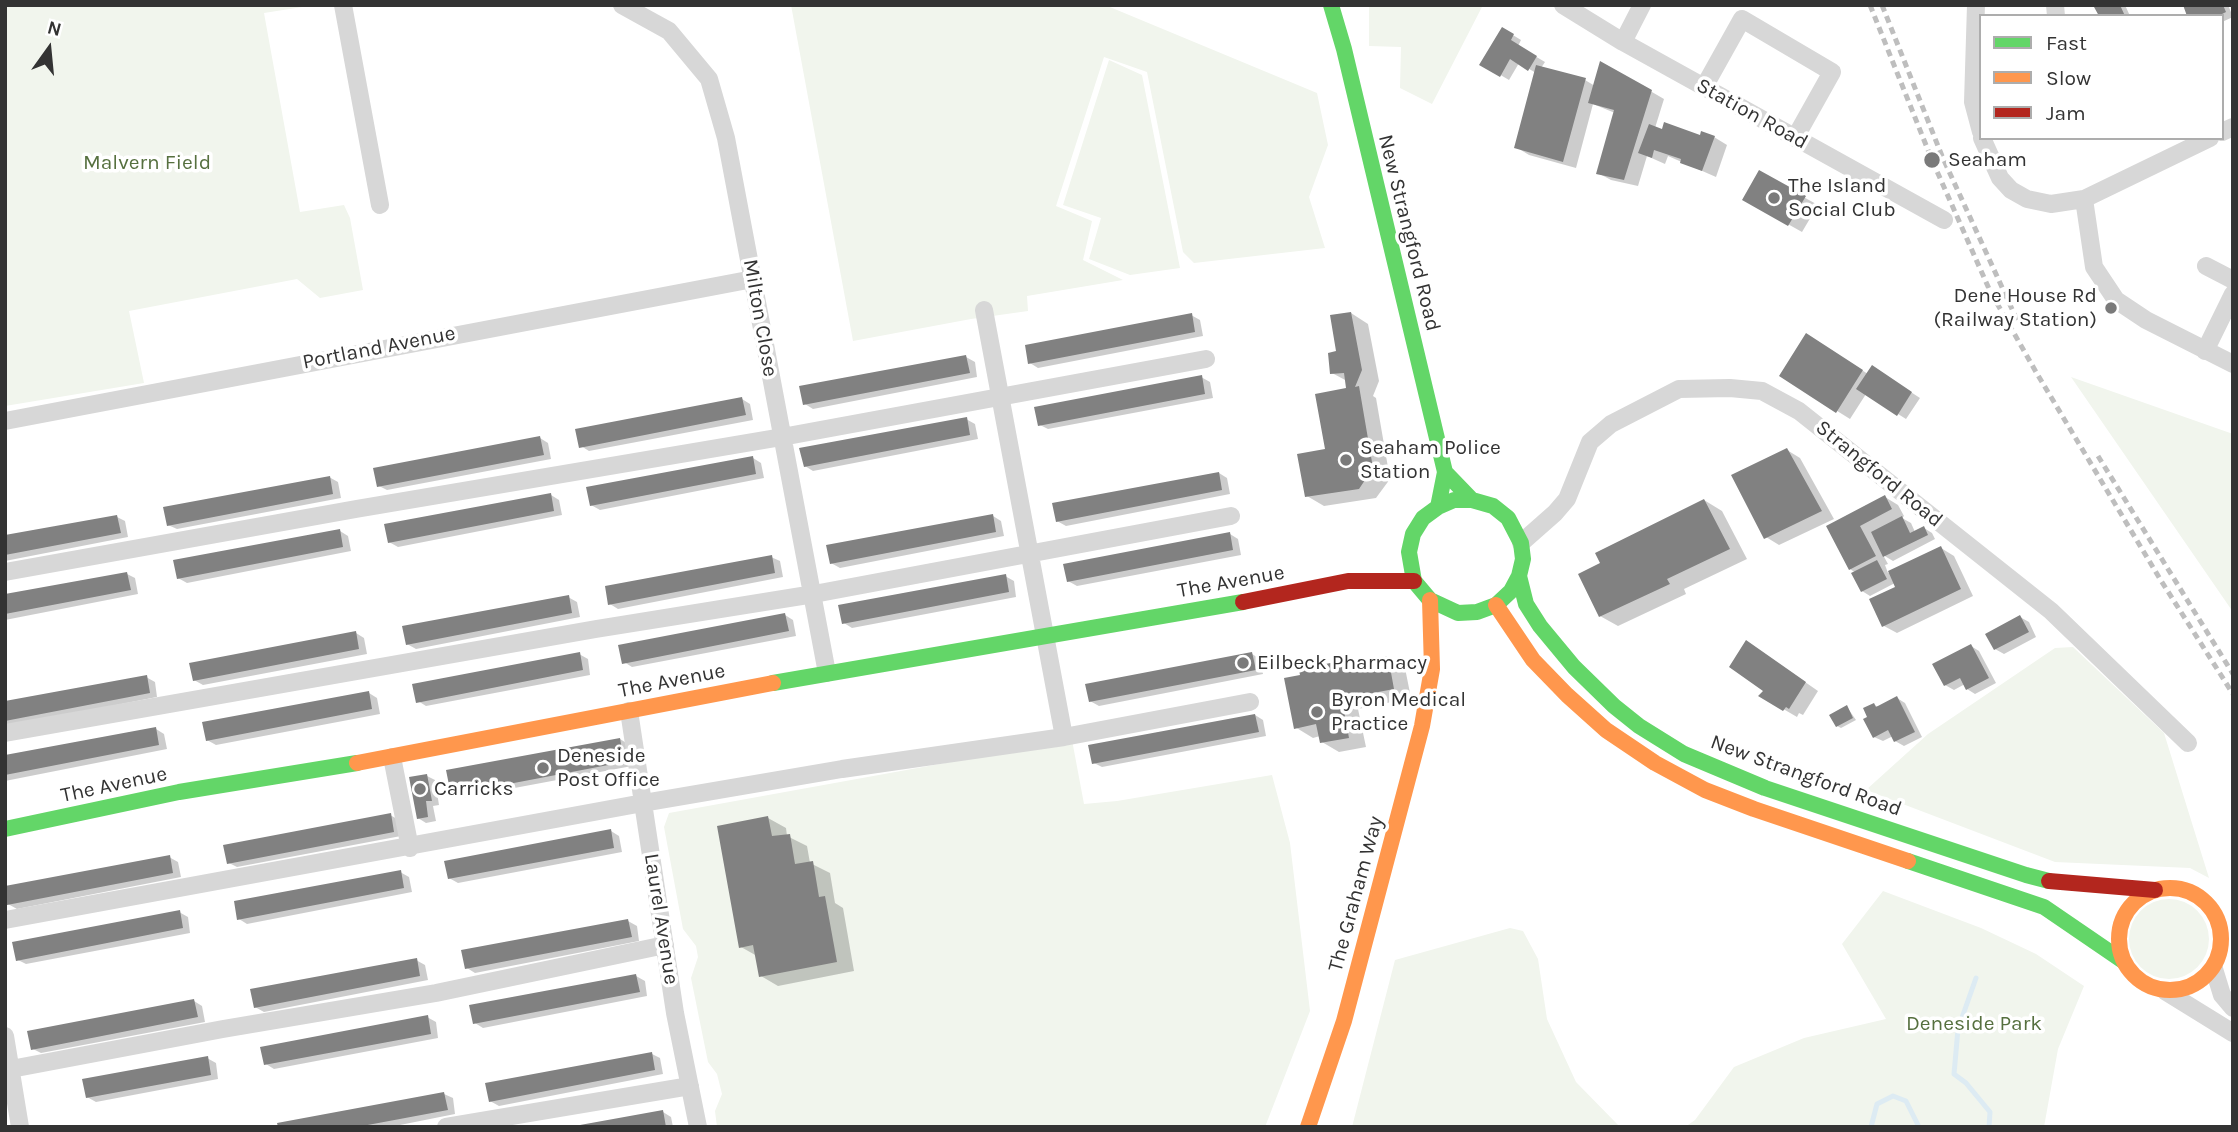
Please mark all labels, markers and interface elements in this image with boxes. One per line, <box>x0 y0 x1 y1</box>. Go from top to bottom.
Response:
north arrow <box>14 14 84 84</box>
legend <box>1979 14 2224 140</box>
text: N <box>45 16 64 41</box>
text: Fast <box>2046 31 2087 55</box>
text: Slow <box>2046 66 2091 90</box>
street label: Station Road <box>1692 73 1812 155</box>
text: Jam <box>2046 101 2086 125</box>
street label: New Strangford Road <box>1372 132 1446 334</box>
place label: Seaham <box>1948 147 2027 173</box>
park label: Malvern Field <box>83 150 211 176</box>
marker: Seaham <box>1922 150 1942 170</box>
place label: The Island Social Club <box>1788 173 1896 223</box>
marker: The Island Social Club <box>1766 190 1782 206</box>
street label: Milton Close <box>737 257 783 379</box>
place label: Dene House Rd (Railway Station) <box>1934 283 2097 333</box>
marker: Dene House Rd (Railway Station) <box>2103 300 2119 316</box>
street label: Portland Avenue <box>300 321 458 375</box>
street label: Strangford Road <box>1810 415 1948 533</box>
place label: Seaham Police Station <box>1360 435 1501 485</box>
marker: Seaham Police Station <box>1338 452 1354 468</box>
street label: The Avenue <box>1176 560 1286 604</box>
place label: Eilbeck Pharmacy <box>1257 650 1427 676</box>
marker: Eilbeck Pharmacy <box>1235 655 1251 671</box>
street label: The Avenue <box>617 658 727 704</box>
place label: Byron Medical Practice <box>1331 687 1466 737</box>
marker: Byron Medical Practice <box>1309 704 1325 720</box>
street label: New Strangford Road <box>1707 730 1905 822</box>
place label: Deneside Post Office <box>557 743 660 793</box>
marker: Deneside Post Office <box>535 760 551 776</box>
street label: The Avenue <box>59 761 169 809</box>
place label: Carricks <box>434 776 514 802</box>
marker: Carricks <box>412 781 428 797</box>
street label: The Graham Way <box>1323 813 1389 975</box>
street label: Laurel Avenue <box>638 852 684 986</box>
park label: Deneside Park <box>1906 1011 2042 1037</box>

